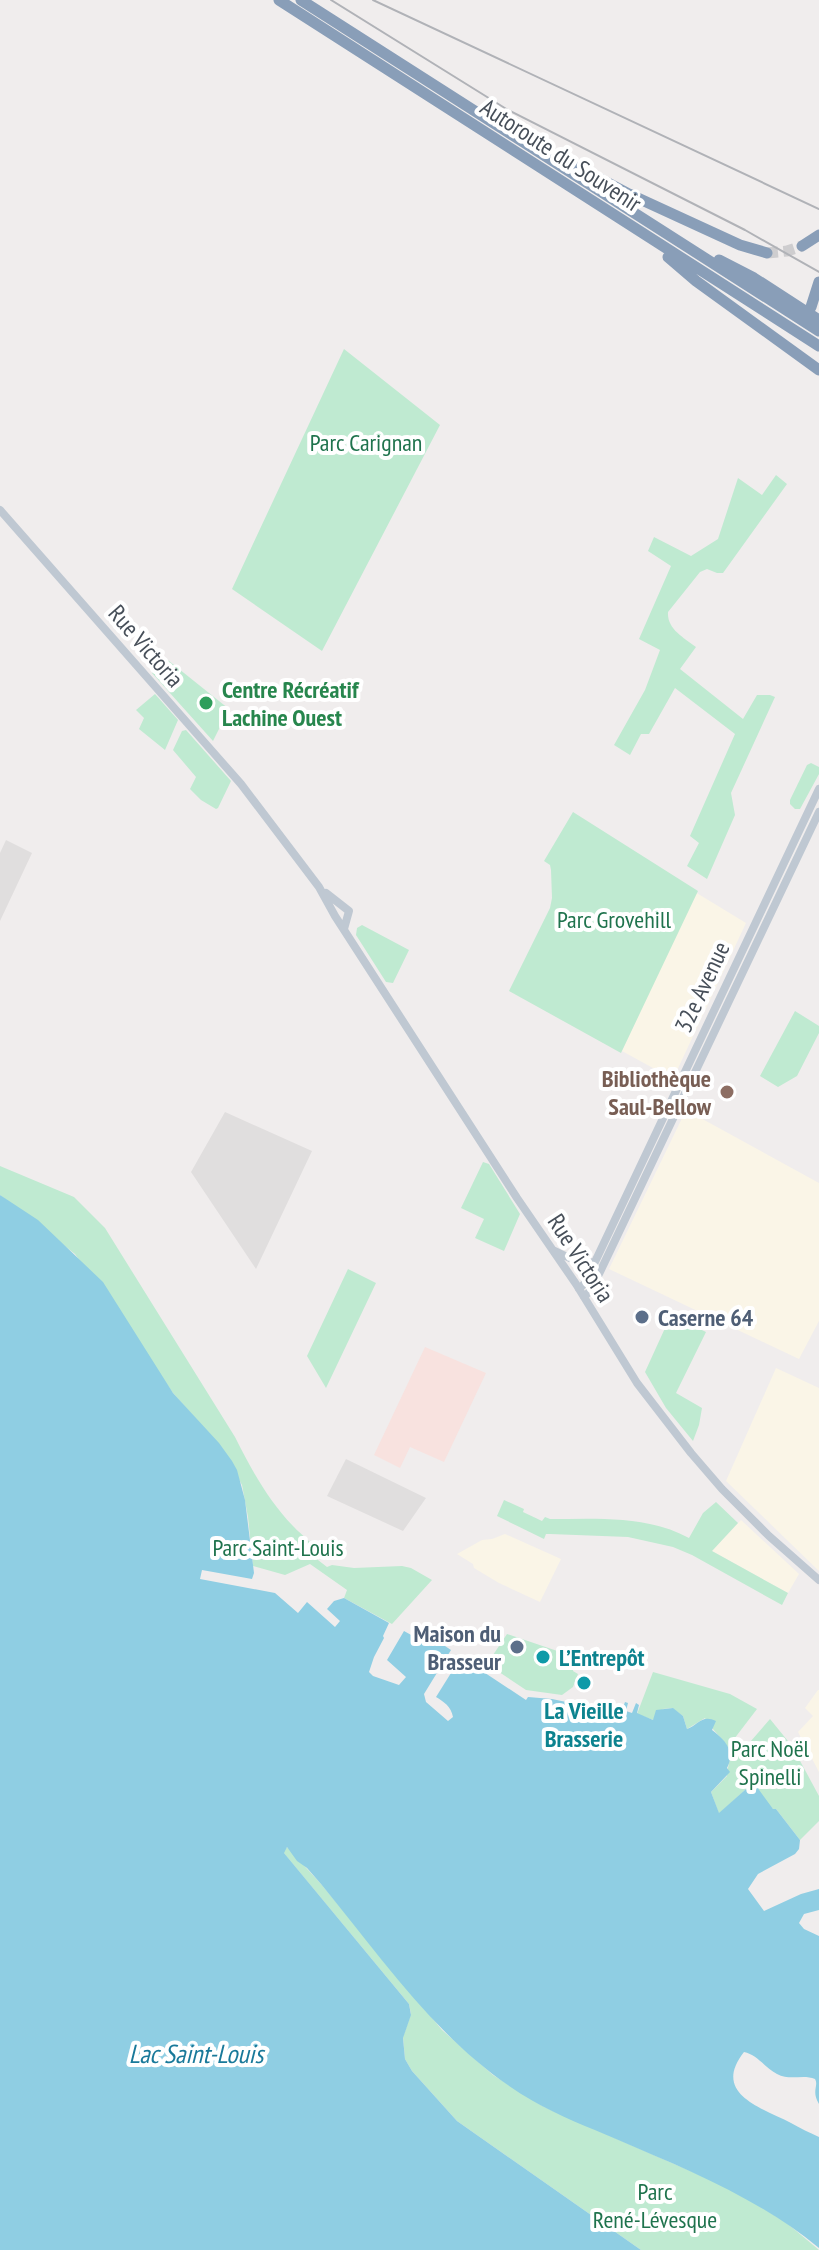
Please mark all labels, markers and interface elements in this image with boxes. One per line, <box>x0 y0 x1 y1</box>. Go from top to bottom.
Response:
street label: Autoroute du Souvenir <box>475 91 648 219</box>
park label: Parc Carignan <box>310 427 422 458</box>
street label: Rue Victoria <box>102 598 190 694</box>
place label: Centre Récréatif Lachine Ouest <box>222 674 360 733</box>
marker: Centre Récréatif Lachine Ouest <box>197 694 215 712</box>
park label: Parc Grovehill <box>557 904 672 935</box>
street label: 32e Avenue <box>668 937 736 1037</box>
place label: Bibliothèque Saul-Bellow <box>602 1063 712 1122</box>
marker: Bibliothèque Saul-Bellow <box>718 1083 736 1101</box>
street label: Rue Victoria <box>541 1208 621 1308</box>
place label: Caserne 64 <box>658 1302 754 1333</box>
marker: Caserne 64 <box>633 1308 651 1326</box>
park label: Parc Saint-Louis <box>212 1532 344 1563</box>
place label: Maison du Brasseur <box>414 1618 502 1677</box>
marker: Maison du Brasseur <box>508 1638 526 1656</box>
place label: L’Entrepôt <box>559 1642 645 1673</box>
marker: L’Entrepôt <box>534 1648 552 1666</box>
marker: La Vieille Brasserie <box>575 1674 593 1692</box>
place label: La Vieille Brasserie <box>544 1695 624 1754</box>
park label: Parc Noël Spinelli <box>731 1733 810 1792</box>
water label: Lac Saint-Louis <box>129 2037 265 2070</box>
park label: Parc René-Lévesque <box>593 2176 717 2235</box>

